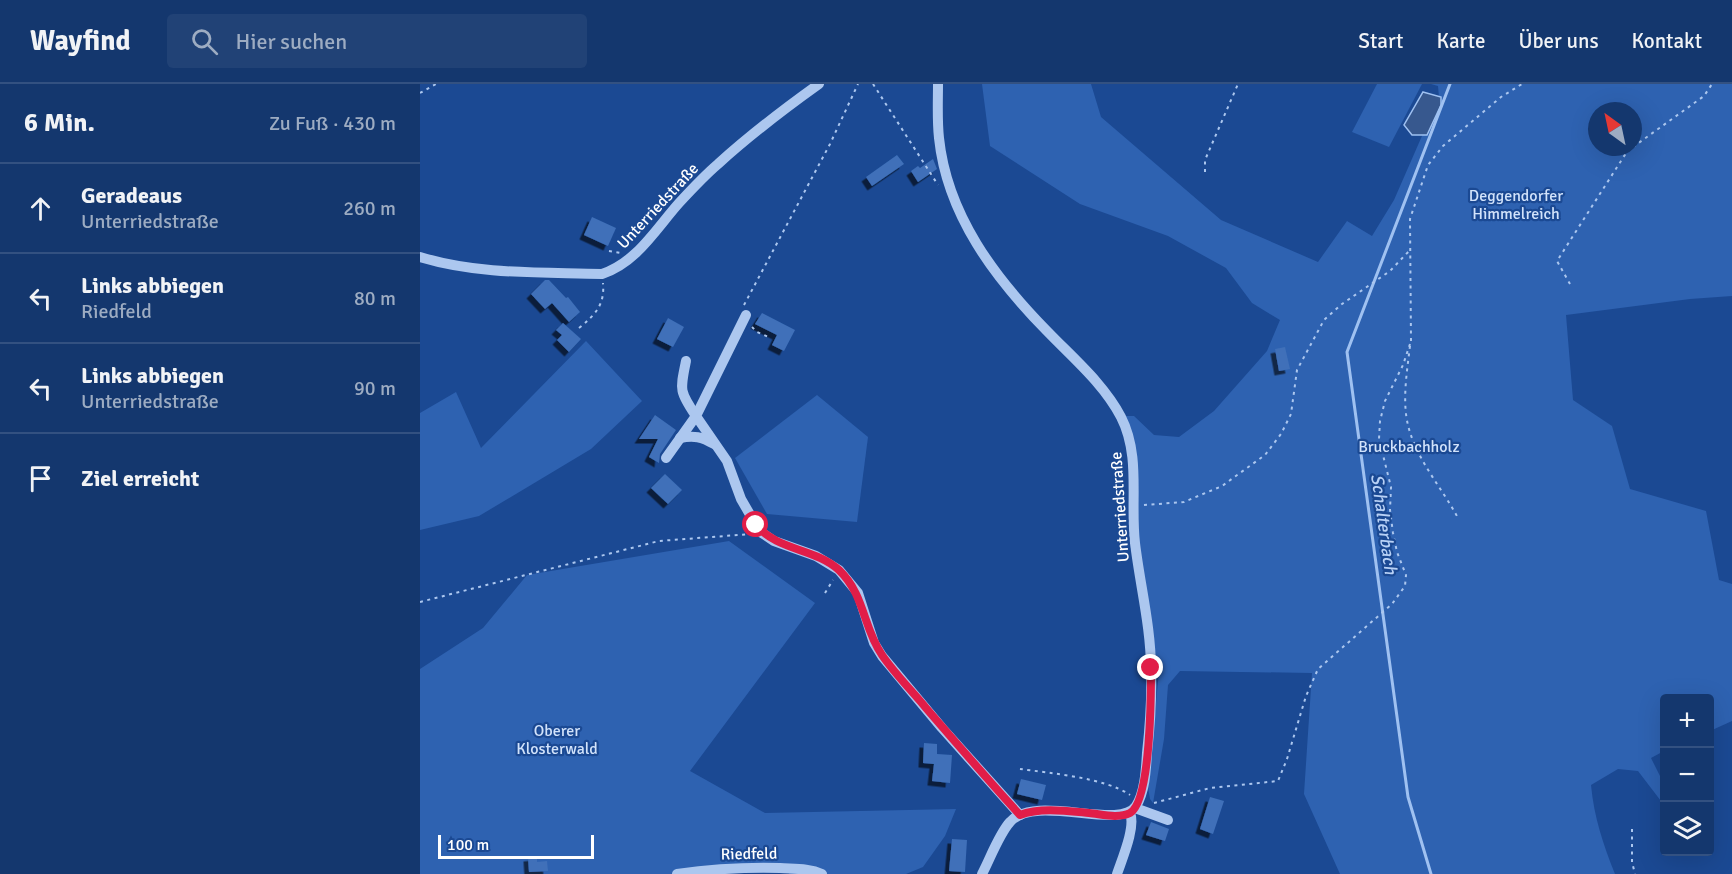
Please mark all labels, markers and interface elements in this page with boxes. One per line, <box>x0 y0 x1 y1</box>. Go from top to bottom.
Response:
search box <box>167 14 587 68</box>
text: Wayfind <box>30 24 131 58</box>
icon: search <box>188 25 221 58</box>
text: Hier suchen <box>236 28 347 55</box>
text: Start <box>1358 28 1403 54</box>
text: Karte <box>1436 28 1485 54</box>
text: Über uns <box>1518 28 1599 54</box>
text: Kontakt <box>1632 28 1702 54</box>
north arrow <box>1588 102 1642 156</box>
text: 6 Min. <box>24 107 95 139</box>
text: Zu Fuß · 430 m <box>269 111 396 136</box>
street label: Unterriedstraße <box>613 159 703 253</box>
text: Geradeaus <box>81 182 182 209</box>
park label: Deggendorfer Himmelreich <box>1469 186 1563 224</box>
icon: ahead <box>24 192 57 225</box>
text: 260 m <box>343 196 396 221</box>
text: Unterriedstraße <box>81 209 219 234</box>
text: Links abbiegen <box>81 272 224 299</box>
icon: left <box>24 282 57 315</box>
text: 80 m <box>354 286 396 311</box>
text: Riedfeld <box>81 299 152 324</box>
text: Links abbiegen <box>81 362 224 389</box>
icon: left <box>24 372 57 405</box>
text: 90 m <box>354 376 396 401</box>
text: Unterriedstraße <box>81 389 219 414</box>
park label: Bruckbachholz <box>1358 437 1460 457</box>
street label: Unterriedstraße <box>1106 451 1134 563</box>
icon: arrive <box>24 462 57 495</box>
text: Ziel erreicht <box>81 465 199 492</box>
water label: Schalterbach <box>1366 472 1402 577</box>
route start <box>742 511 768 537</box>
route end <box>1137 654 1163 680</box>
map controls <box>1660 694 1714 856</box>
button: + <box>1660 694 1714 748</box>
park label: Oberer Klosterwald <box>516 721 598 759</box>
button: − <box>1660 748 1714 802</box>
button: layers <box>1660 802 1714 856</box>
scale bar <box>438 832 594 860</box>
text: 100 m <box>447 835 489 855</box>
street label: Riedfeld <box>720 844 778 864</box>

